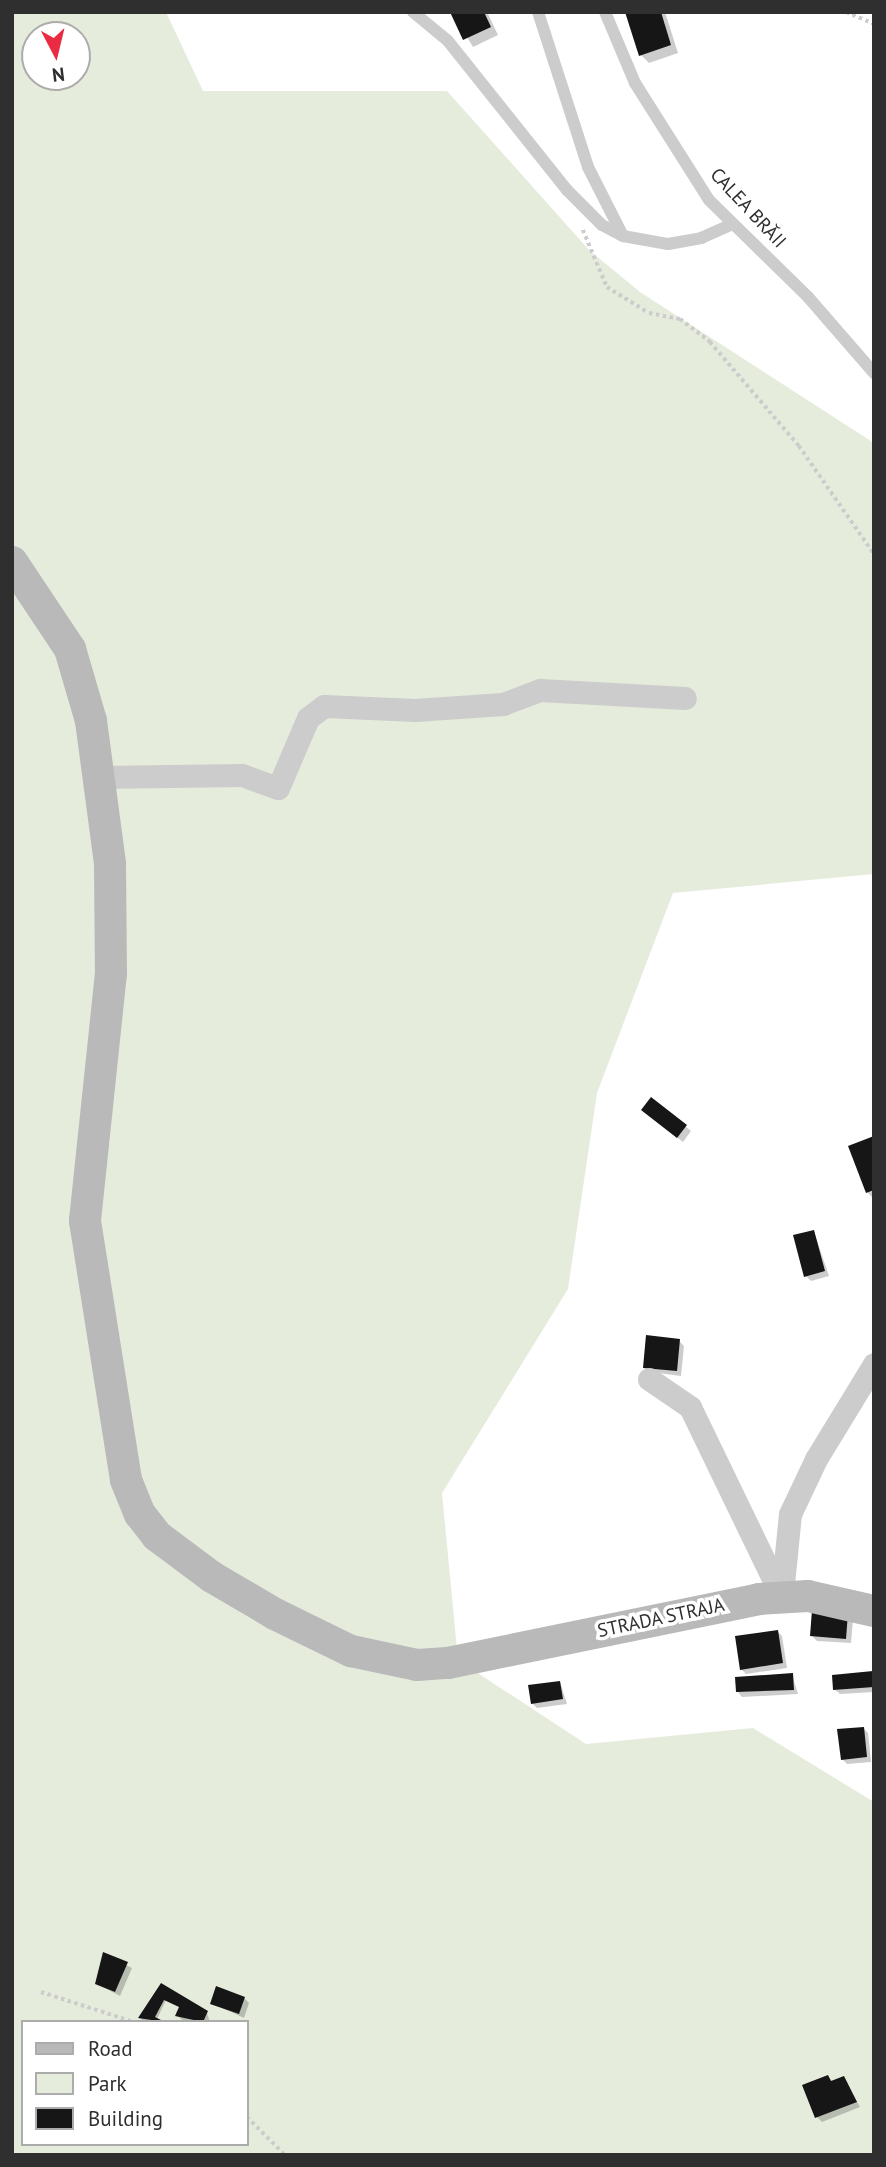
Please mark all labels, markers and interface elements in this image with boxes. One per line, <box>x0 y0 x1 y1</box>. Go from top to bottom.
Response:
north arrow <box>21 21 91 91</box>
text: N <box>51 62 66 88</box>
street label: CALEA BRĂII <box>705 163 791 253</box>
street label: STRADA STRAJA <box>595 1593 727 1643</box>
legend <box>21 2020 248 2146</box>
text: Road <box>88 2035 132 2062</box>
text: Park <box>88 2070 127 2097</box>
text: Building <box>88 2105 163 2132</box>

